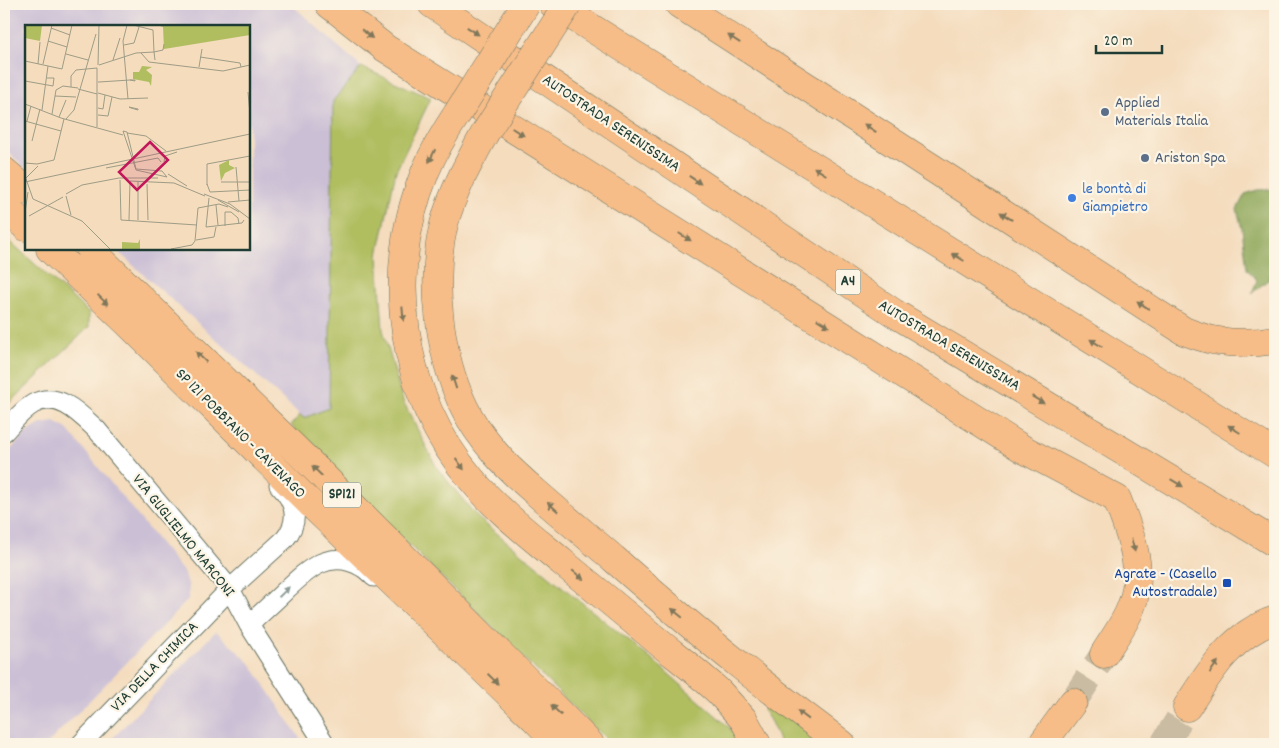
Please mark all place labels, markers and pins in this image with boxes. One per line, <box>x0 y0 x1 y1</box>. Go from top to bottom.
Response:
place label: Applied Materials Italia <box>1115 92 1209 133</box>
marker: Applied Materials Italia <box>1099 106 1111 118</box>
place label: Ariston Spa <box>1155 147 1226 170</box>
marker: Ariston Spa <box>1139 152 1151 164</box>
place label: le bontà di Giampietro <box>1082 178 1148 219</box>
marker: le bontà di Giampietro <box>1066 192 1078 204</box>
place label: Agrate - (Casello Autostradale) <box>1114 563 1217 604</box>
marker: Agrate - (Casello Autostradale) <box>1221 577 1233 589</box>

